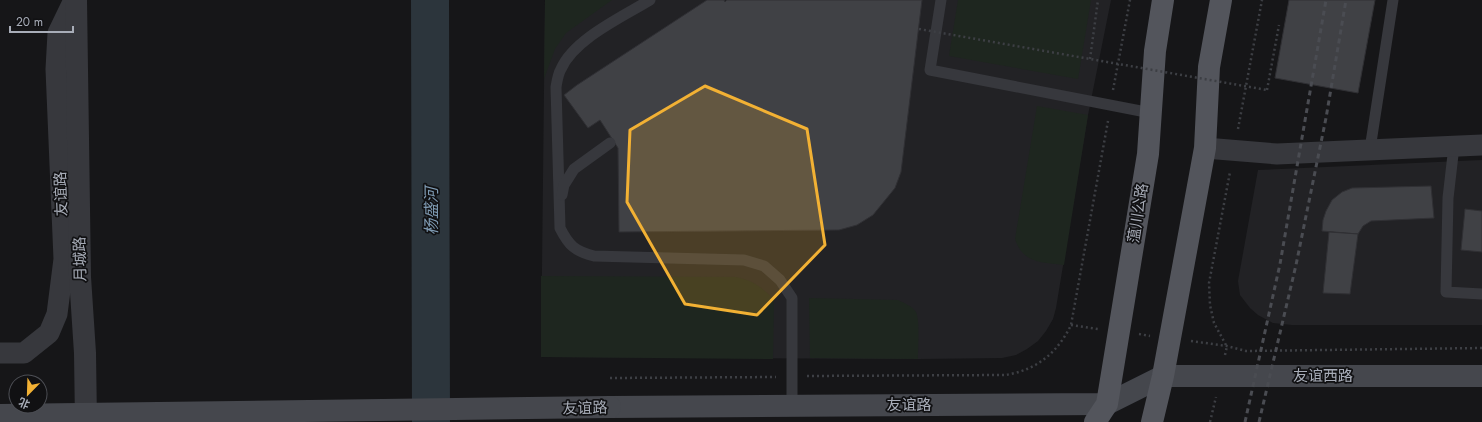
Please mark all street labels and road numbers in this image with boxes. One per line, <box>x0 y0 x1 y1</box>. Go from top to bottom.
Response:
street label: 友谊路 <box>49 171 73 217</box>
street label: 蕰川公路 <box>1122 182 1154 244</box>
street label: 月城路 <box>69 236 91 282</box>
street label: 友谊西路 <box>1293 365 1353 387</box>
street label: 友谊路 <box>886 394 932 416</box>
street label: 友谊路 <box>562 397 608 419</box>

